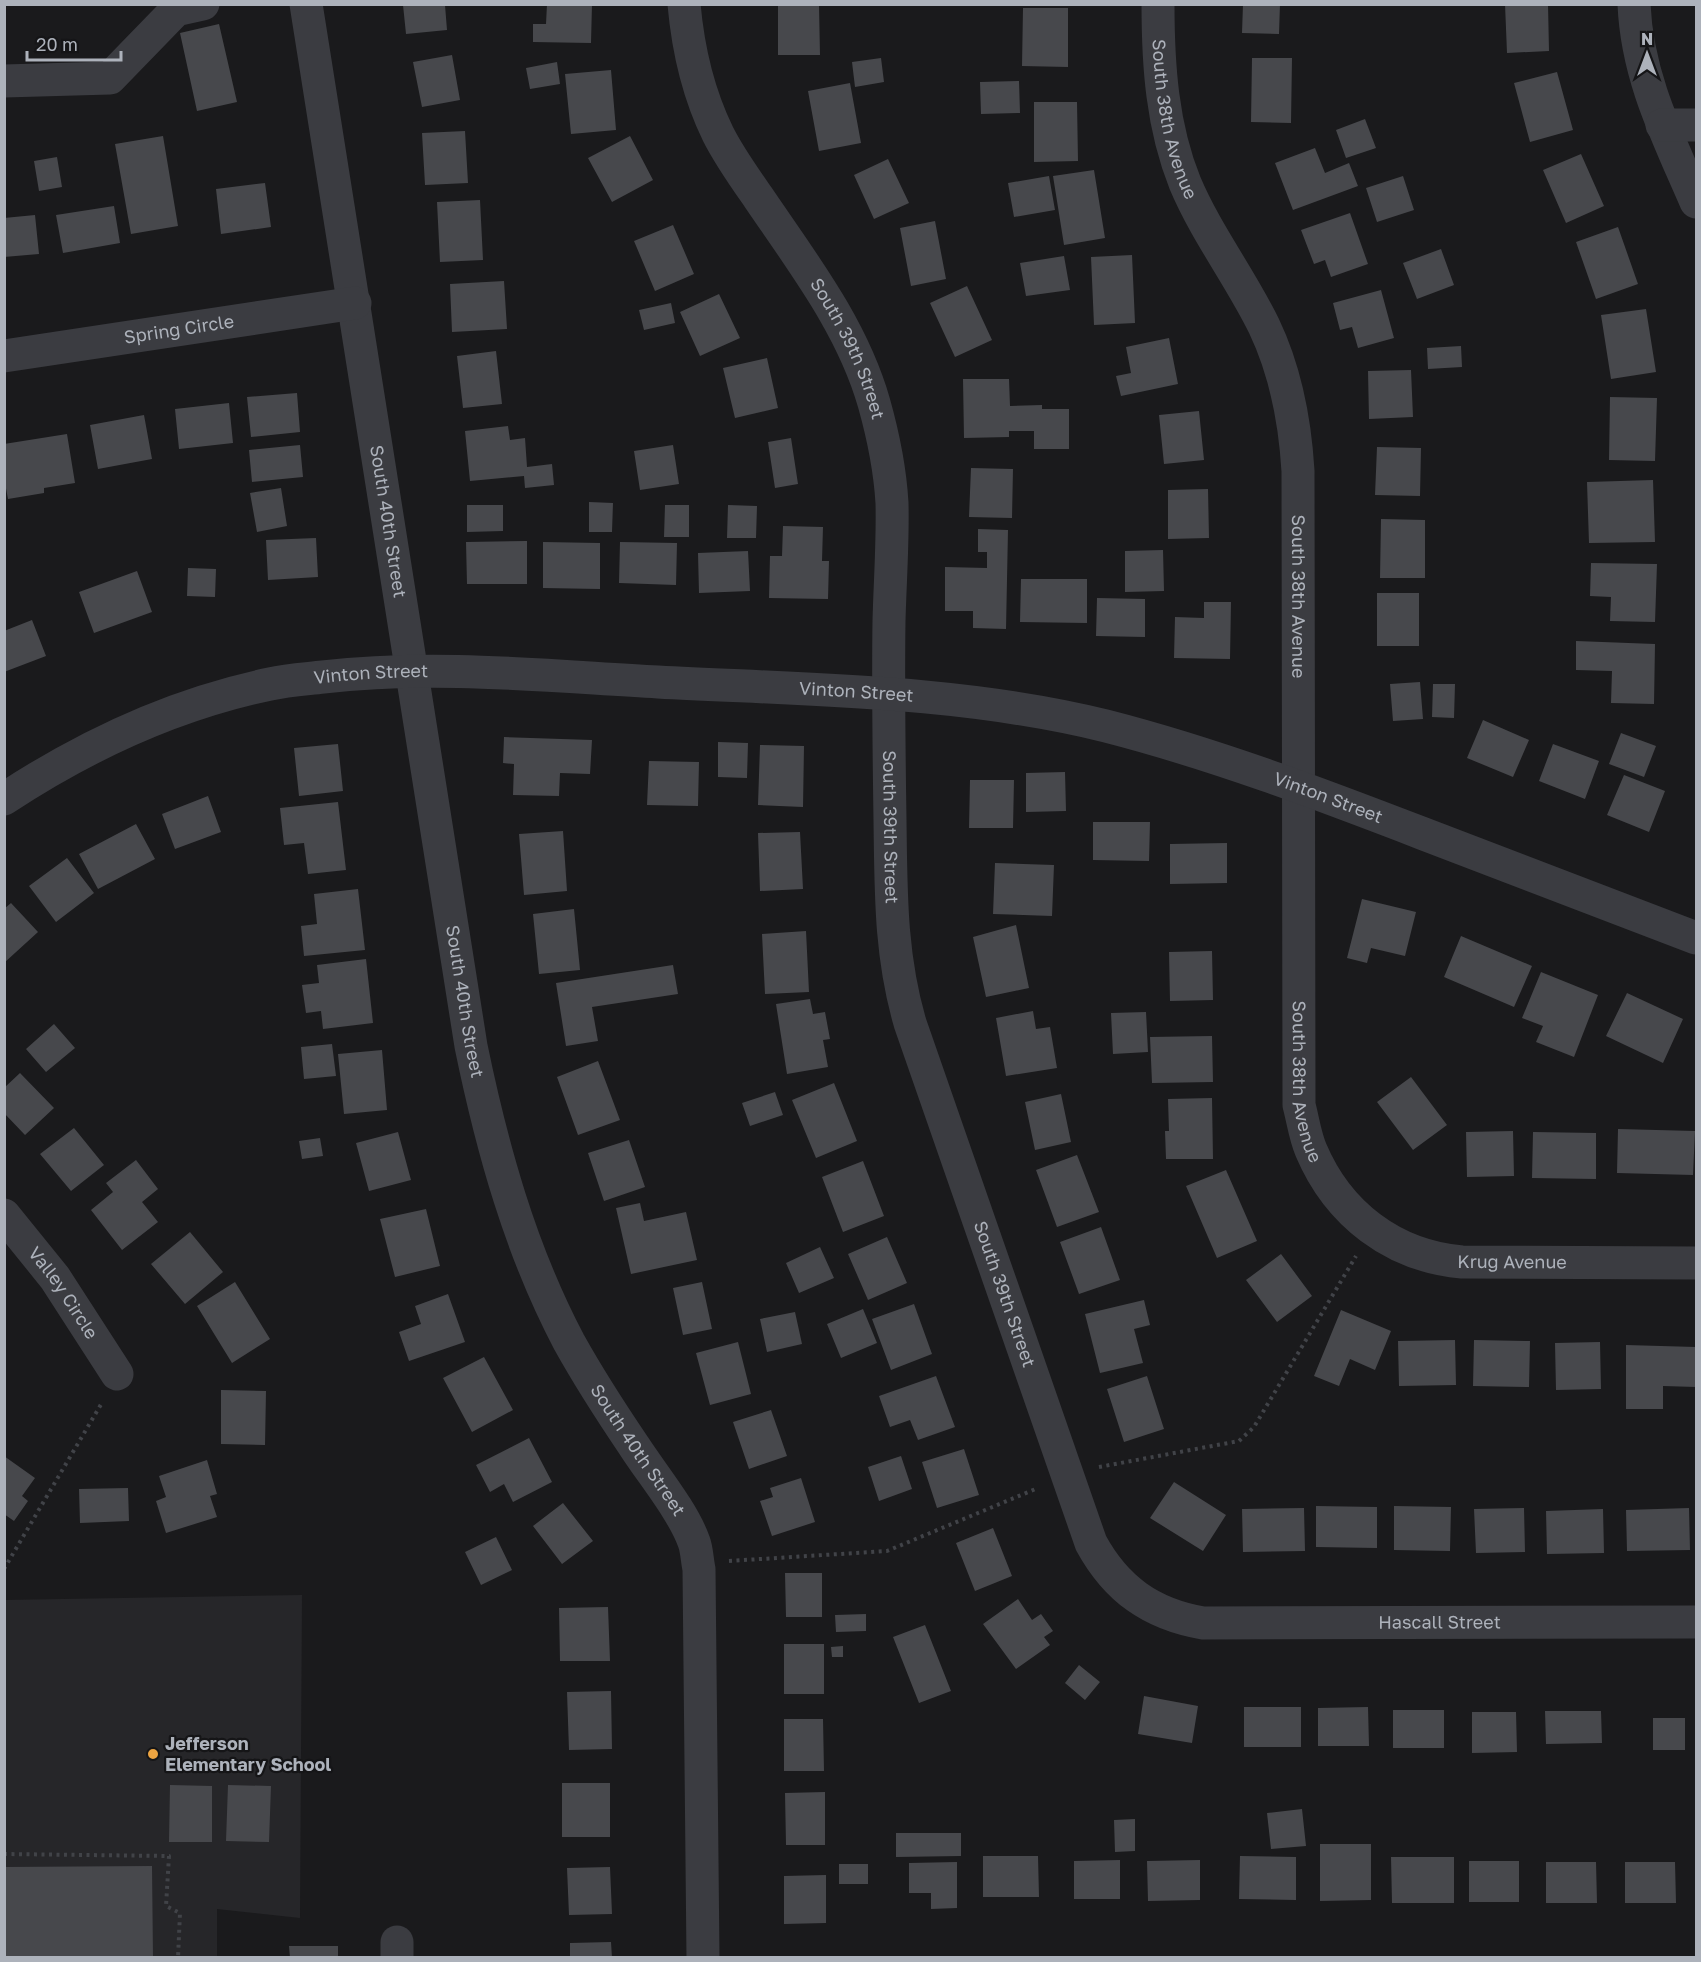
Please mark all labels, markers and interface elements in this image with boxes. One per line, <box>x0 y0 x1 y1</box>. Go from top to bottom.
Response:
scale bar <box>27 24 122 62</box>
north arrow <box>1617 24 1677 84</box>
text: N <box>1641 29 1653 49</box>
text: 20 m <box>36 33 78 55</box>
street label: South 38th Avenue <box>1149 39 1203 203</box>
street label: South 39th Street <box>806 274 890 421</box>
street label: Spring Circle <box>122 309 235 348</box>
street label: South 40th Street <box>366 443 412 599</box>
street label: South 38th Avenue <box>1288 515 1310 678</box>
street label: Vinton Street <box>312 659 428 688</box>
street label: Vinton Street <box>799 677 914 706</box>
street label: South 39th Street <box>879 750 904 904</box>
street label: Vinton Street <box>1271 767 1386 827</box>
street label: South 40th Street <box>442 924 489 1080</box>
street label: South 38th Avenue <box>1288 1001 1327 1166</box>
street label: South 39th Street <box>970 1218 1041 1370</box>
street label: Valley Circle <box>24 1242 103 1343</box>
street label: Krug Avenue <box>1457 1250 1567 1272</box>
street label: South 40th Street <box>586 1380 691 1520</box>
street label: Hascall Street <box>1378 1610 1501 1633</box>
place label: Jefferson Elementary School <box>165 1732 331 1775</box>
marker: Jefferson Elementary School <box>146 1747 160 1761</box>

